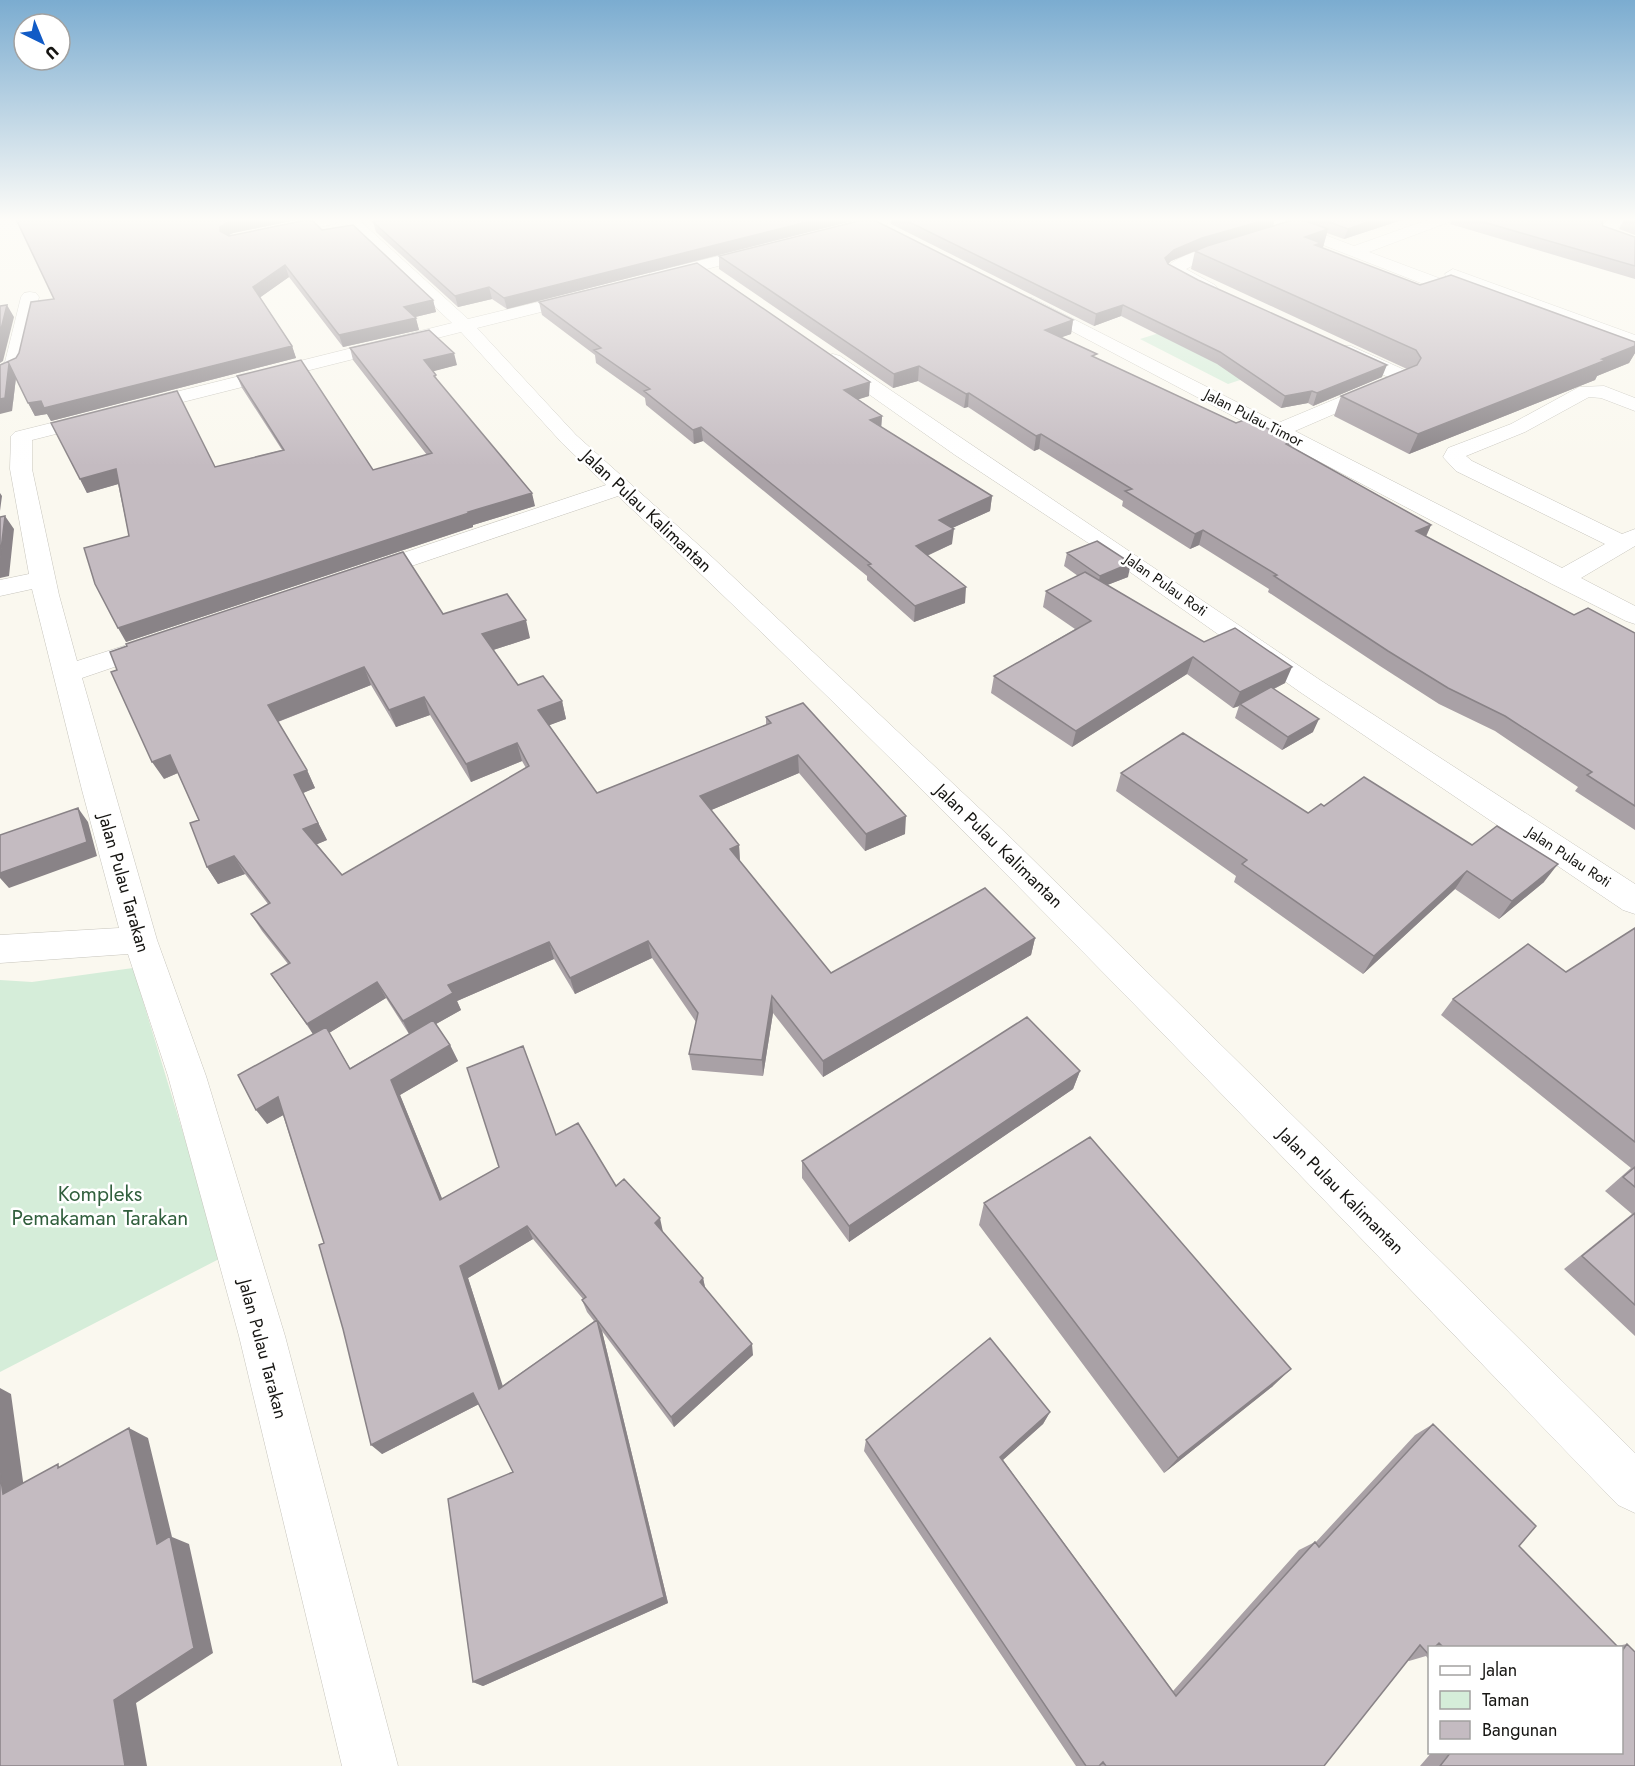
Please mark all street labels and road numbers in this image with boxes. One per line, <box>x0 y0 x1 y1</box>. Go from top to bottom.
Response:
street label: Jalan Pulau Timor <box>1199 383 1308 453</box>
street label: Jalan Pulau Kalimantan <box>575 442 718 578</box>
street label: Jalan Pulau Roti <box>1118 547 1212 622</box>
street label: Jalan Pulau Kalimantan <box>928 776 1069 914</box>
street label: Jalan Pulau Tarakan <box>91 809 156 955</box>
street label: Jalan Pulau Roti <box>1521 820 1616 893</box>
street label: Jalan Pulau Kalimantan <box>1270 1120 1410 1260</box>
street label: Jalan Pulau Tarakan <box>231 1274 294 1422</box>

